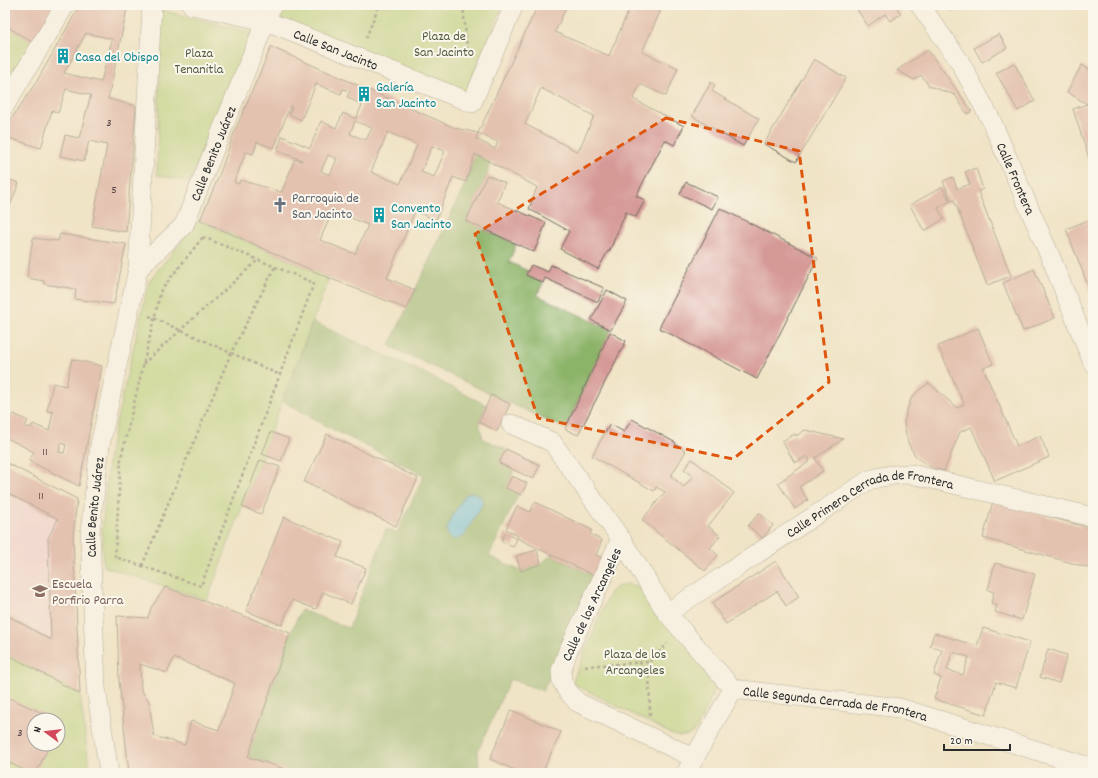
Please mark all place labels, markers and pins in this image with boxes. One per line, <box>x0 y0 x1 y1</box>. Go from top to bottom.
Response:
building icon: Casa del Obispo <box>54 47 72 65</box>
place label: Casa del Obispo <box>75 48 159 68</box>
place label: Galería San Jacinto <box>376 78 436 114</box>
building icon: Galería San Jacinto <box>355 85 373 103</box>
place label: Parroquia de San Jacinto <box>292 189 359 225</box>
church icon: Parroquia de San Jacinto <box>271 196 289 214</box>
place label: Convento San Jacinto <box>391 199 451 235</box>
building icon: Convento San Jacinto <box>370 206 388 224</box>
place label: Escuela Porfirio Parra <box>52 575 124 611</box>
school or university icon: Escuela Porfirio Parra <box>31 582 49 600</box>

